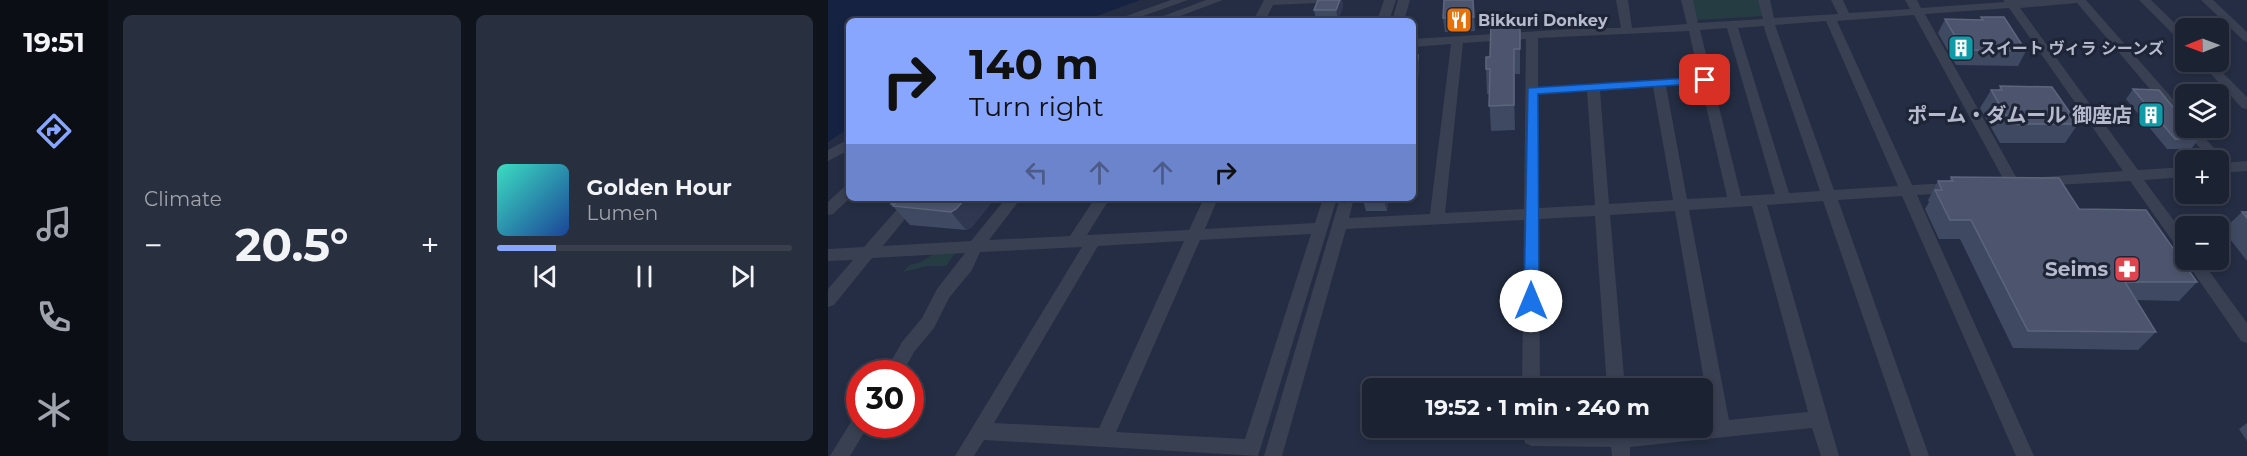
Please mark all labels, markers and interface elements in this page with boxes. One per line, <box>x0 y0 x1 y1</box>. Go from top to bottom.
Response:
restaurant icon: Bikkuri Donkey <box>1444 5 1474 35</box>
place label: Bikkuri Donkey <box>1478 11 1608 30</box>
north arrow <box>2175 18 2229 72</box>
map controls <box>2175 18 2229 270</box>
text: 19:51 <box>23 26 85 59</box>
building icon: スイート ヴィラ シーンズ <box>1946 33 1976 63</box>
text: 140 m <box>969 38 1099 90</box>
place label: スイート ヴィラ シーンズ <box>1980 39 2164 58</box>
icon: right <box>870 42 948 120</box>
pin <box>1679 54 1730 105</box>
icon: arrive <box>1688 63 1721 96</box>
button: layers <box>2175 84 2229 138</box>
text: Turn right <box>969 90 1104 123</box>
building icon: ポーム・ダムール 御座店 <box>2136 100 2166 130</box>
place label: ポーム・ダムール 御座店 <box>1907 103 2132 127</box>
icon: directions <box>33 110 75 152</box>
button: + <box>2175 150 2229 204</box>
icon: left <box>1020 156 1053 189</box>
icon: ahead <box>1083 156 1116 189</box>
icon: ahead <box>1146 156 1179 189</box>
icon: right <box>1209 156 1242 189</box>
text: Golden Hour <box>587 174 732 201</box>
text: Climate <box>144 187 222 211</box>
text: Lumen <box>587 201 658 225</box>
icon: music <box>33 203 75 245</box>
button: − <box>2175 216 2229 270</box>
text: 20.5° <box>235 217 349 272</box>
text: − <box>144 225 163 265</box>
text: + <box>421 225 440 265</box>
pharmacy icon: Seims <box>2112 254 2142 284</box>
place label: Seims <box>2045 257 2108 281</box>
icon: previous <box>529 260 562 293</box>
icon: pause <box>628 260 661 293</box>
icon: next <box>726 260 759 293</box>
position arrow <box>1499 269 1563 333</box>
icon: phone <box>33 296 75 338</box>
speed limit sign: 30 <box>846 360 924 438</box>
icon: climate <box>33 389 75 431</box>
text: 19:52 · 1 min · 240 m <box>1425 394 1650 421</box>

